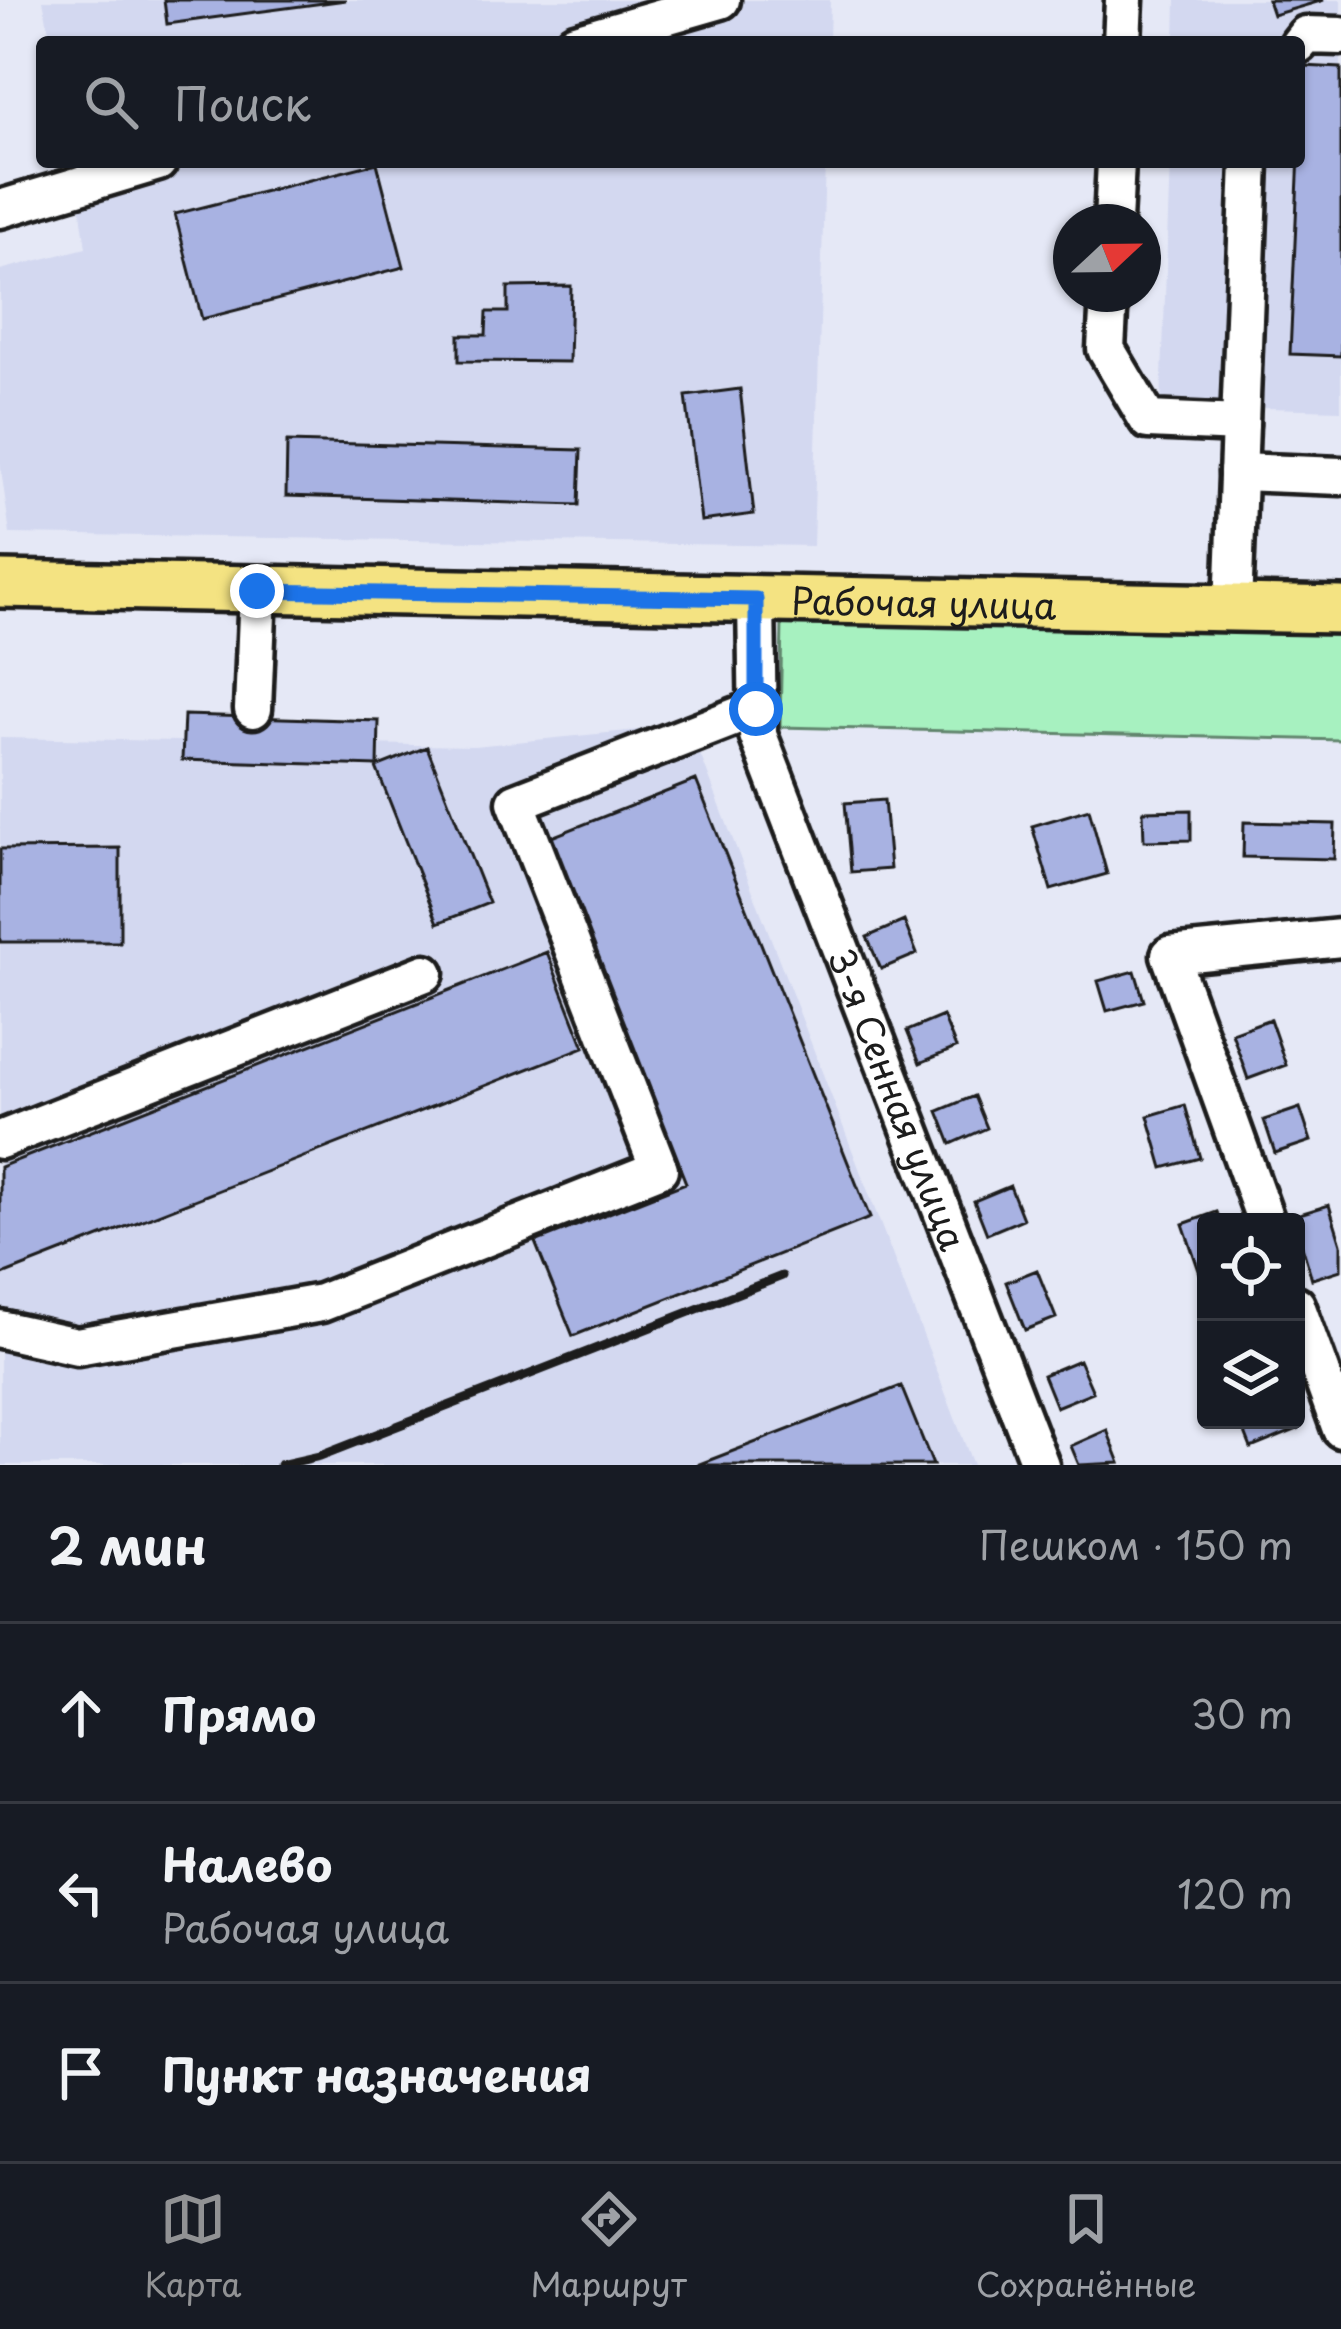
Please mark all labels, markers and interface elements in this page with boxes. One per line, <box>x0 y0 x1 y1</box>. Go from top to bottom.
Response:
search box <box>36 36 1305 168</box>
text: Поиск <box>174 68 311 136</box>
icon: search <box>78 69 144 135</box>
north arrow <box>1053 204 1161 312</box>
route end <box>230 564 284 618</box>
street label: Рабочая улица <box>791 572 1057 631</box>
route start <box>729 682 783 736</box>
street label: 3-я Сенная улица <box>816 940 981 1258</box>
map controls <box>1197 1213 1305 1429</box>
button: locate <box>1197 1213 1305 1321</box>
button: layers <box>1197 1321 1305 1429</box>
text: 2 мин <box>48 1505 207 1582</box>
text: Пешком · 150 m <box>979 1514 1293 1573</box>
text: Прямо <box>162 1679 316 1747</box>
icon: ahead <box>48 1680 114 1746</box>
text: 30 m <box>1190 1683 1293 1742</box>
text: Налево <box>162 1829 332 1897</box>
icon: left <box>48 1860 114 1926</box>
text: 120 m <box>1177 1863 1293 1922</box>
text: Рабочая улица <box>162 1897 449 1956</box>
text: Пункт назначения <box>162 2039 592 2107</box>
icon: arrive <box>48 2040 114 2106</box>
tab: Карта <box>145 2186 241 2308</box>
tab: Маршрут <box>531 2186 687 2308</box>
tab: Сохранённые <box>976 2186 1196 2308</box>

